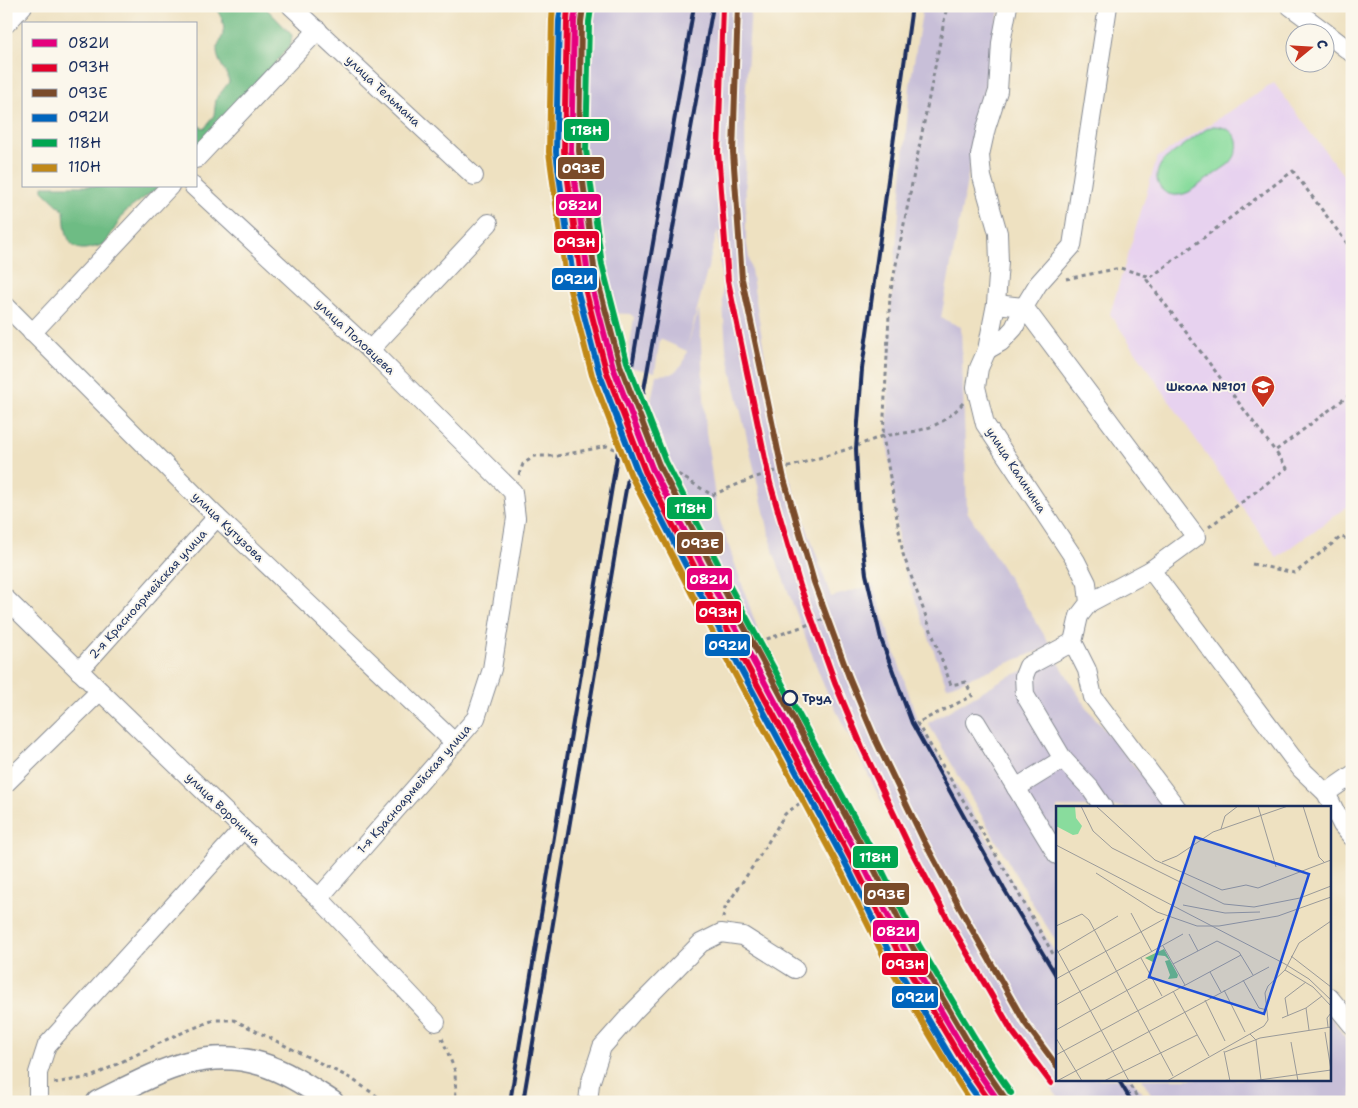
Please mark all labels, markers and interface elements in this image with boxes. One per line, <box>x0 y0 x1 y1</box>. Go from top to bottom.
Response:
legend <box>22 22 198 188</box>
north arrow <box>1286 22 1336 72</box>
text: 082И <box>68 33 109 53</box>
text: С <box>1312 37 1332 51</box>
street label: улица Тельмана <box>342 52 424 130</box>
text: 093Н <box>68 57 109 77</box>
text: 093Е <box>68 83 108 103</box>
text: 092И <box>68 107 109 127</box>
line badge: 118Н <box>563 118 610 142</box>
text: 118Н <box>570 121 602 139</box>
text: 118Н <box>68 133 101 153</box>
line badge: 093Е <box>557 156 605 180</box>
text: 110Н <box>68 157 101 177</box>
text: 093Е <box>562 159 600 177</box>
line badge: 082И <box>555 193 602 217</box>
text: 082И <box>558 196 598 214</box>
line badge: 093Н <box>553 230 600 254</box>
text: 093Н <box>556 233 596 251</box>
line badge: 092И <box>551 267 598 291</box>
text: 092И <box>554 270 594 288</box>
street label: улица Половцева <box>312 296 399 379</box>
school or university icon: Школа №101 <box>1250 374 1276 408</box>
place label: Школа №101 <box>1166 379 1246 395</box>
street label: улица Калинина <box>982 424 1050 516</box>
street label: улица Кутузова <box>189 489 268 566</box>
line badge: 118Н <box>666 496 713 520</box>
text: 118Н <box>674 499 706 517</box>
street label: 2-я Красноармейская улица <box>85 525 211 662</box>
line badge: 093Е <box>676 531 724 555</box>
text: 093Е <box>681 534 719 552</box>
line badge: 082И <box>686 567 733 591</box>
text: 082И <box>689 570 729 588</box>
line badge: 093Н <box>695 600 742 624</box>
text: 093Н <box>698 603 738 621</box>
line badge: 092И <box>704 633 751 657</box>
text: 092И <box>708 636 748 654</box>
marker: Труд <box>782 690 798 706</box>
place label: Труд <box>802 690 832 706</box>
street label: 1-я Красноармейская улица <box>353 721 475 857</box>
street label: улица Воронина <box>182 769 264 849</box>
inset map <box>1056 806 1330 1080</box>
line badge: 118Н <box>852 845 899 869</box>
text: 118Н <box>859 848 891 866</box>
line badge: 093Е <box>863 882 910 906</box>
text: 093Е <box>867 885 905 903</box>
line badge: 082И <box>872 919 920 943</box>
text: 082И <box>876 922 916 940</box>
line badge: 093Н <box>881 952 929 976</box>
text: 093Н <box>885 955 925 973</box>
line badge: 092И <box>891 985 939 1009</box>
text: 092И <box>895 988 935 1006</box>

